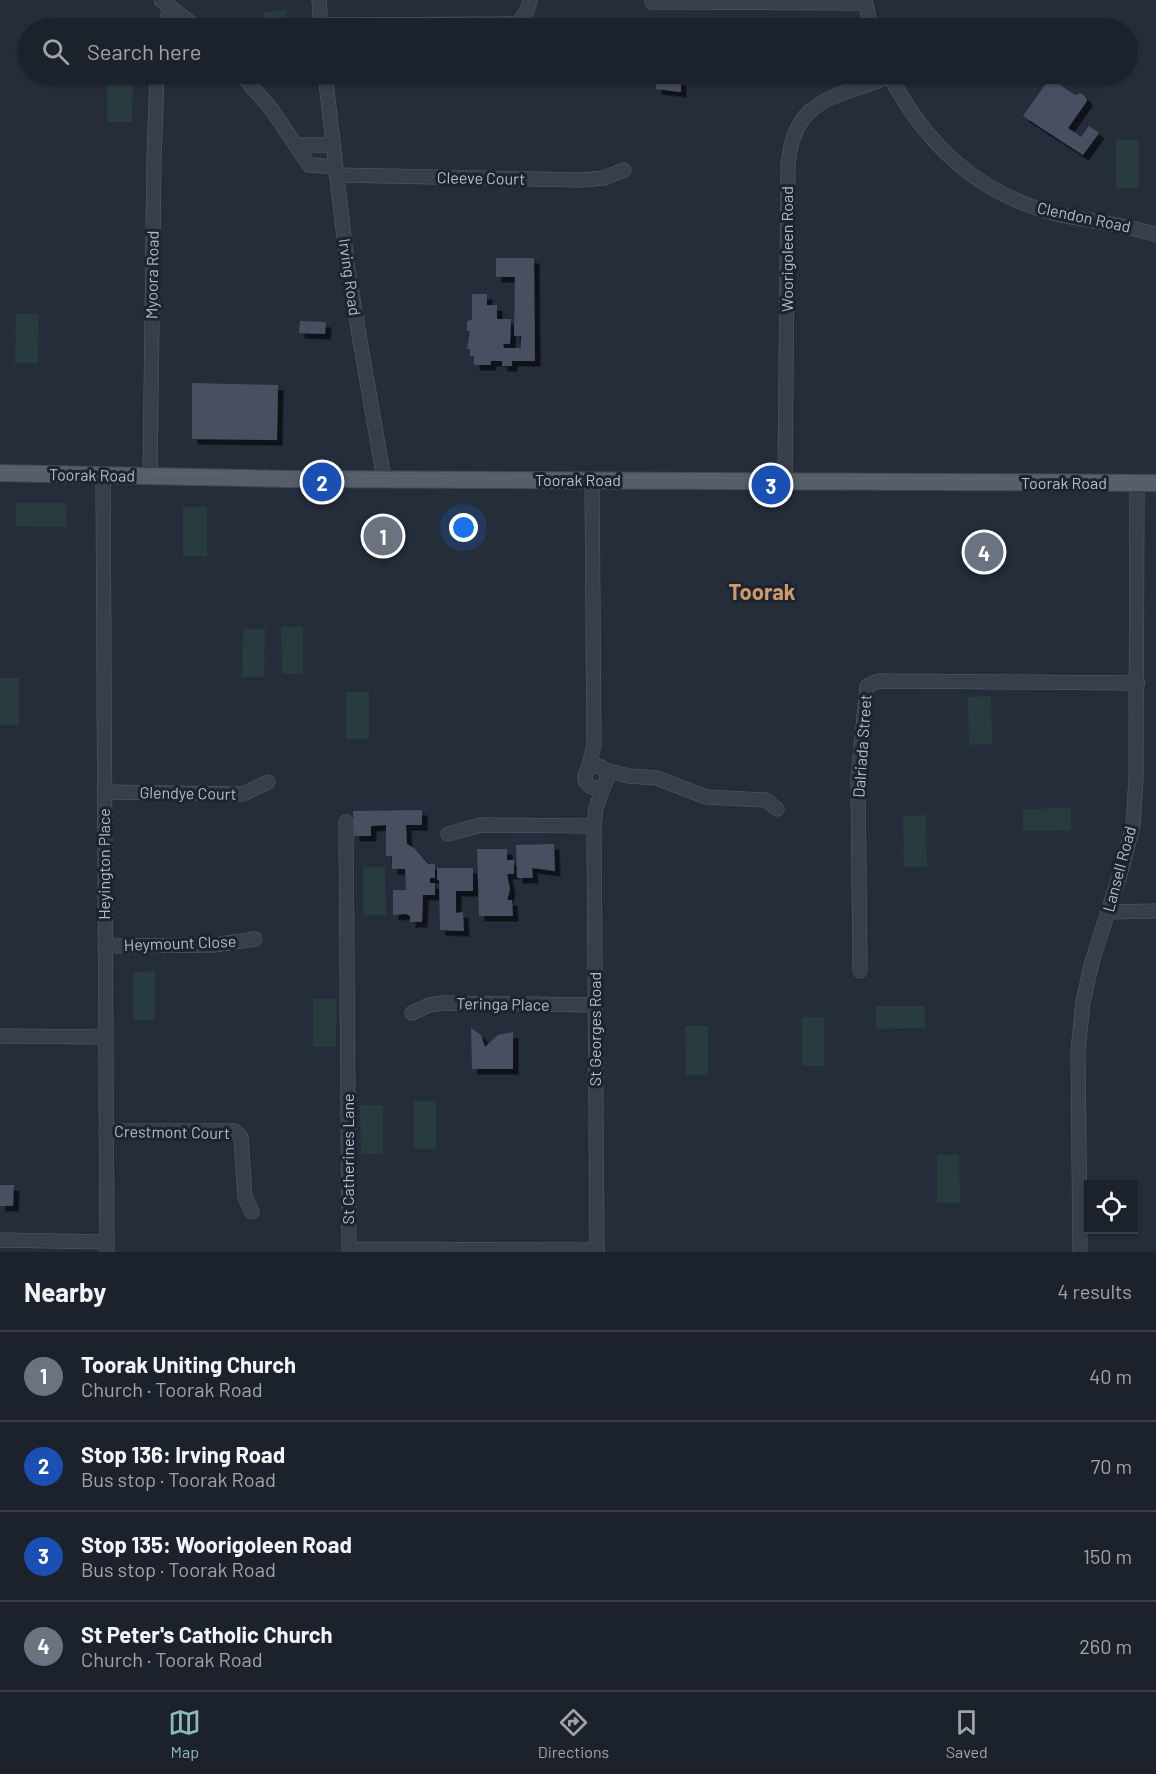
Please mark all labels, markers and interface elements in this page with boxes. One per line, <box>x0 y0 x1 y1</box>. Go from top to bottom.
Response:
search box <box>18 18 1138 84</box>
icon: search <box>39 35 72 68</box>
text: Search here <box>87 38 201 64</box>
street label: Cleeve Court <box>437 167 525 188</box>
street label: Woorigoleen Road <box>777 186 796 312</box>
street label: Clendon Road <box>1036 197 1133 236</box>
street label: Myoora Road <box>141 231 162 319</box>
street label: Irving Road <box>336 237 365 317</box>
pin: 2 <box>302 460 342 504</box>
pin: 3 <box>752 462 790 508</box>
street label: Toorak Road <box>49 464 135 485</box>
street label: Toorak Road <box>535 470 621 489</box>
street label: Toorak Road <box>1021 473 1107 492</box>
your location <box>449 513 478 542</box>
pin: 1 <box>364 514 403 558</box>
pin: 4 <box>964 530 1004 574</box>
district label: Toorak <box>728 578 796 604</box>
street label: Dalriada Street <box>848 694 875 798</box>
street label: Glendye Court <box>139 782 237 803</box>
street label: Heyington Place <box>94 808 113 920</box>
street label: Lansell Road <box>1098 824 1139 914</box>
street label: Heymount Close <box>123 931 237 954</box>
street label: St Georges Road <box>585 972 604 1086</box>
street label: Teringa Place <box>456 993 550 1014</box>
street label: St Catherines Lane <box>338 1094 357 1224</box>
street label: Crestmont Court <box>114 1121 230 1142</box>
map controls <box>1084 1180 1138 1234</box>
button: locate <box>1084 1180 1138 1234</box>
text: Nearby <box>24 1276 106 1307</box>
text: 4 results <box>1057 1279 1132 1303</box>
text: Toorak Uniting Church <box>81 1351 296 1377</box>
text: 1 <box>40 1364 47 1388</box>
text: 40 m <box>1089 1364 1132 1388</box>
text: Church · Toorak Road <box>81 1377 263 1401</box>
text: Stop 136: Irving Road <box>81 1441 285 1467</box>
text: 2 <box>38 1454 49 1478</box>
text: 70 m <box>1091 1454 1132 1478</box>
text: Bus stop · Toorak Road <box>81 1467 276 1491</box>
text: Stop 135: Woorigoleen Road <box>81 1531 352 1557</box>
text: 3 <box>38 1544 49 1568</box>
text: 150 m <box>1083 1544 1132 1568</box>
text: Bus stop · Toorak Road <box>81 1557 276 1581</box>
text: St Peter's Catholic Church <box>81 1621 333 1647</box>
text: 4 <box>37 1634 50 1658</box>
text: 260 m <box>1079 1634 1132 1658</box>
text: Church · Toorak Road <box>81 1647 263 1671</box>
tab: Map <box>168 1706 201 1761</box>
tab: Directions <box>538 1706 609 1761</box>
tab: Saved <box>946 1706 988 1761</box>

